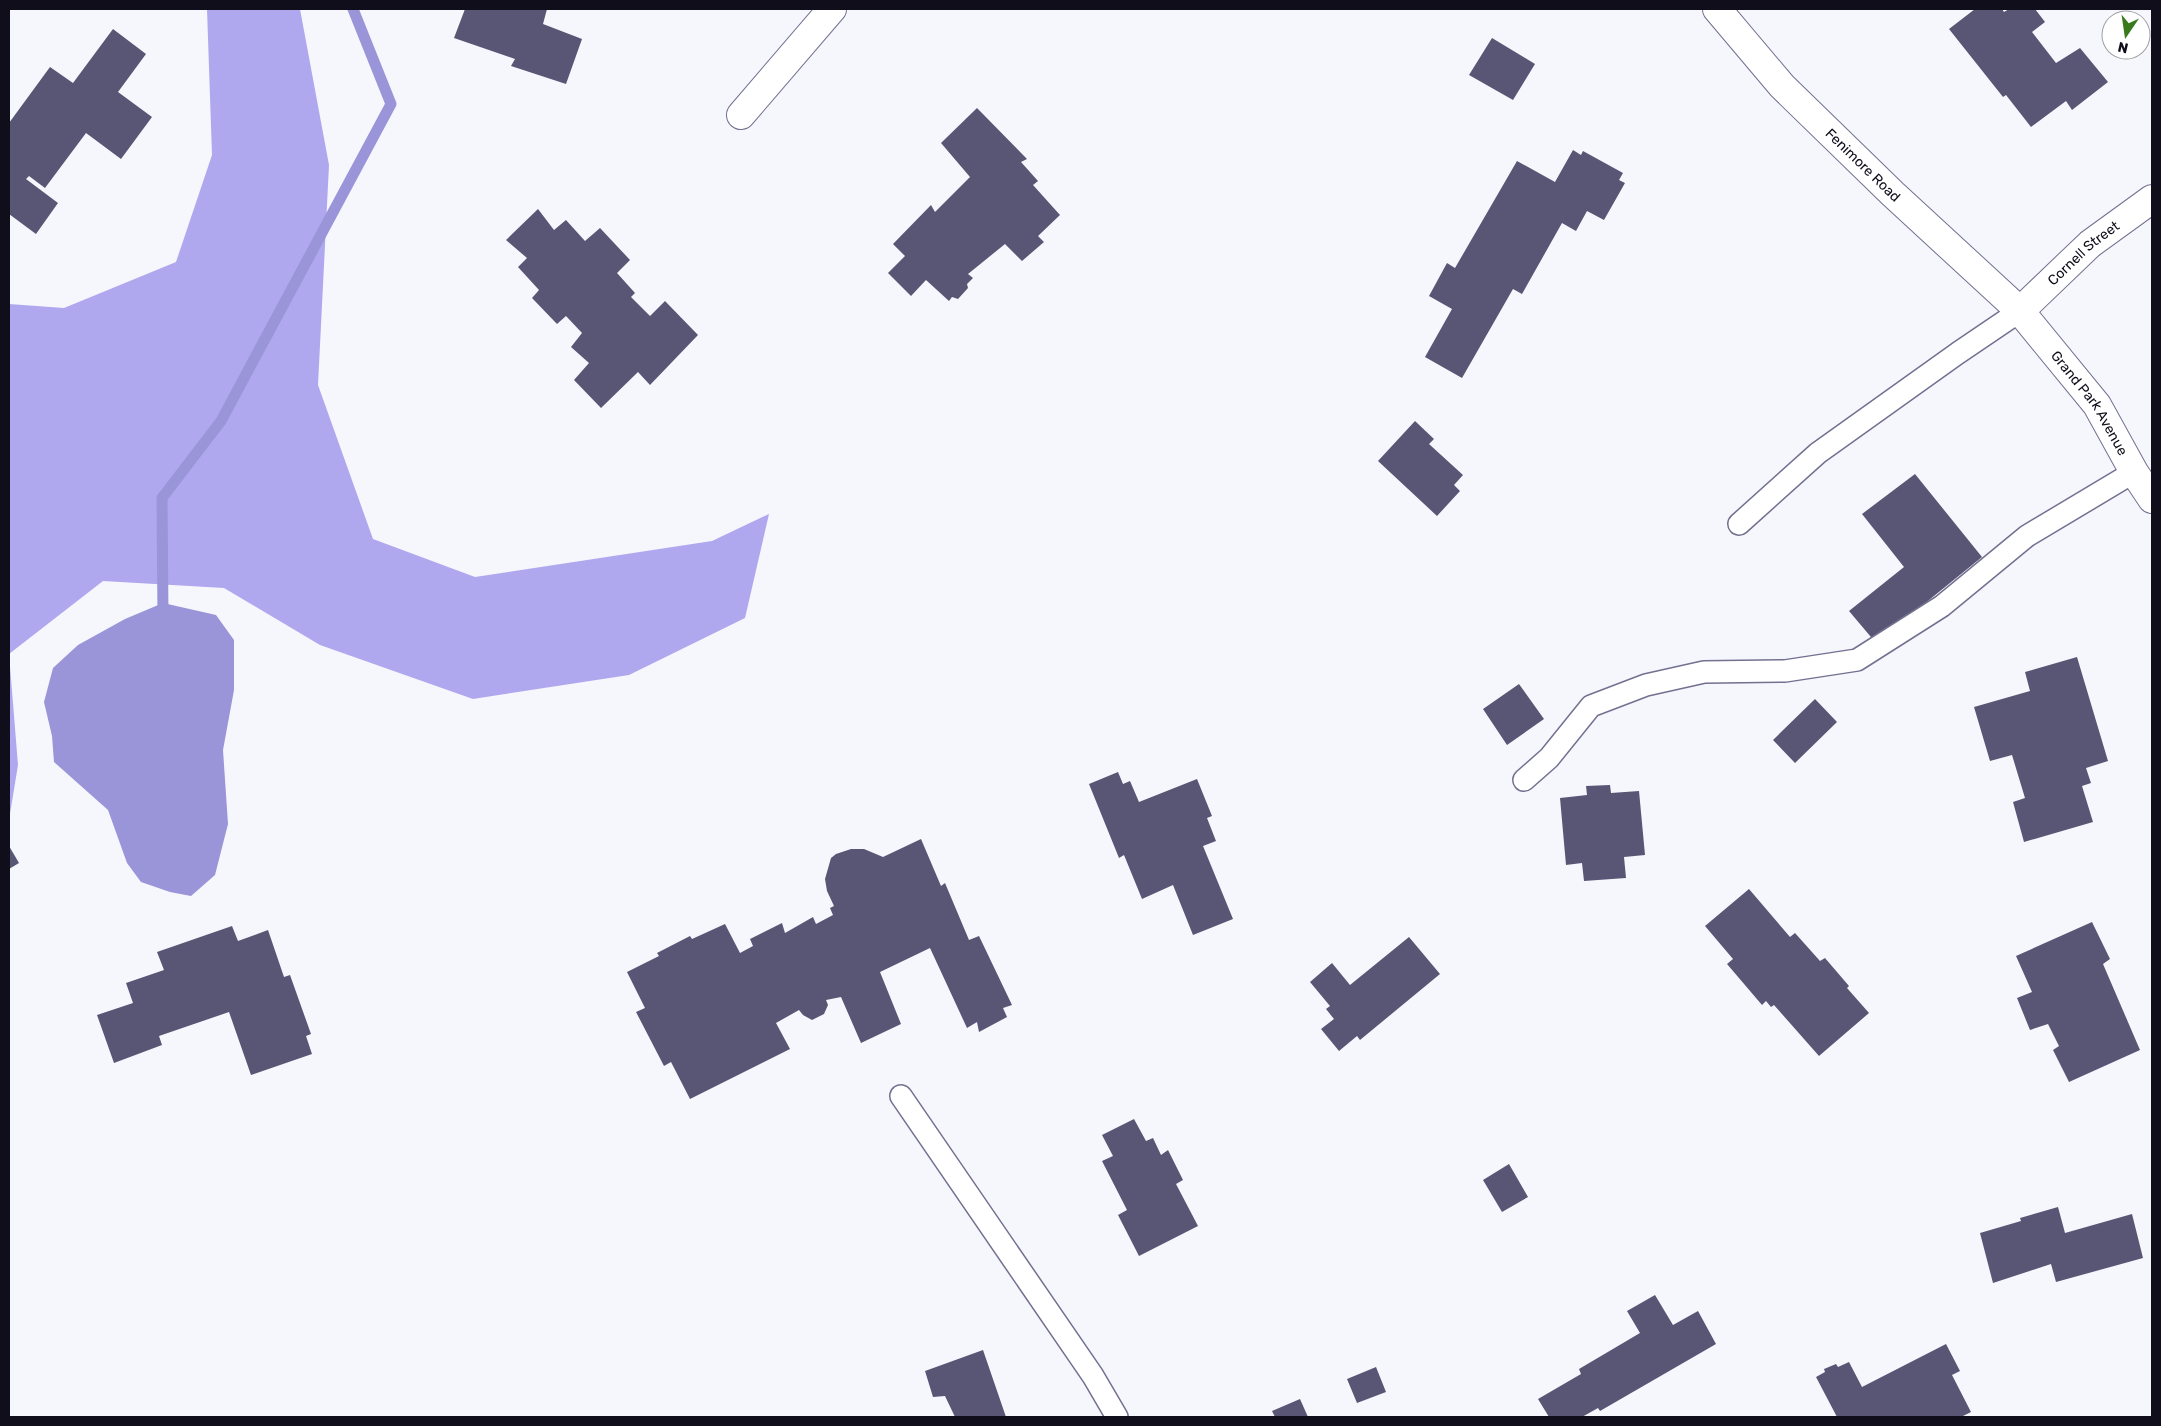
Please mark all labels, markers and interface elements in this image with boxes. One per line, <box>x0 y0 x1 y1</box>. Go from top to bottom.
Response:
north arrow <box>2101 10 2151 60</box>
text: N <box>2116 38 2130 57</box>
street label: Fenimore Road <box>1822 125 1904 205</box>
street label: Cornell Street <box>2044 217 2123 289</box>
street label: Grand Park Avenue <box>2047 347 2132 458</box>

